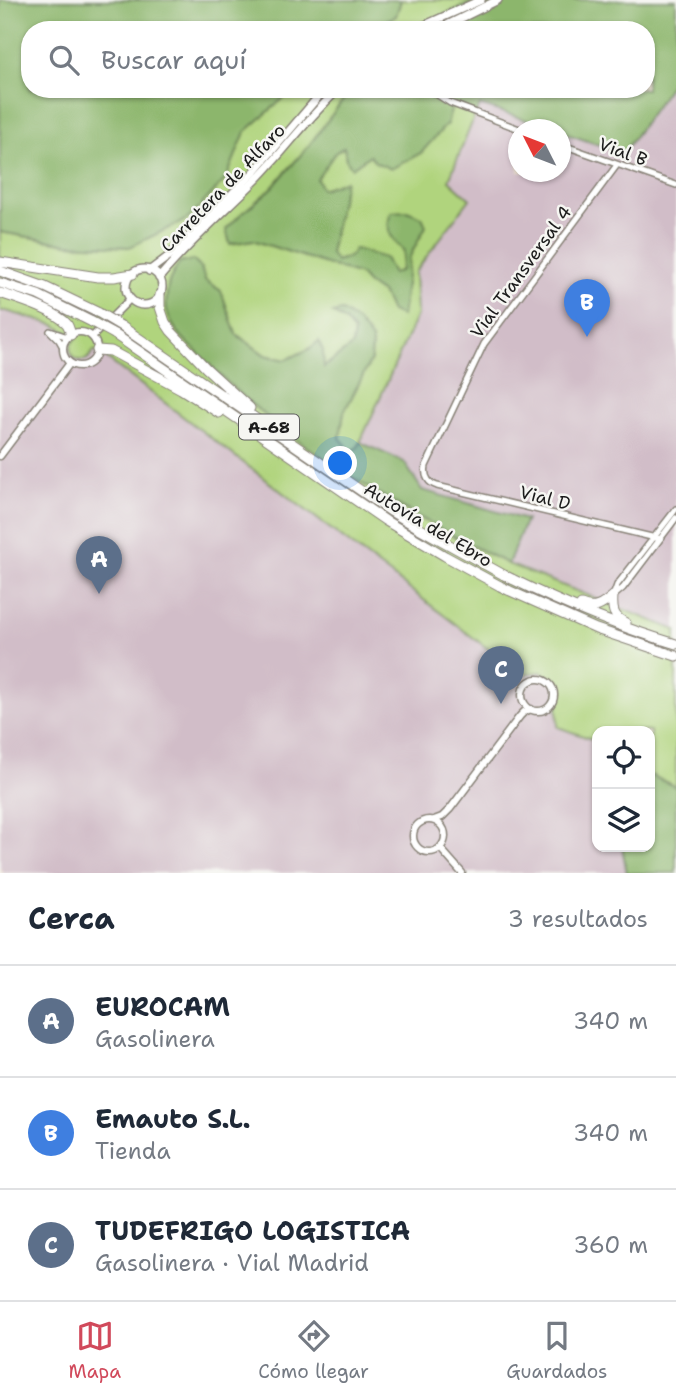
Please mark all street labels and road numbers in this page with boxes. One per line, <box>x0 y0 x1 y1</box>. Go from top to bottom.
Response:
street label: Carretera de Alfaro <box>155 119 291 257</box>
street label: Vial B <box>595 132 651 172</box>
street label: Vial Transversal 4 <box>465 201 577 343</box>
road number: A-68 <box>239 414 299 440</box>
street label: Autovía del Ebro <box>359 477 497 573</box>
street label: Vial D <box>517 480 573 516</box>

